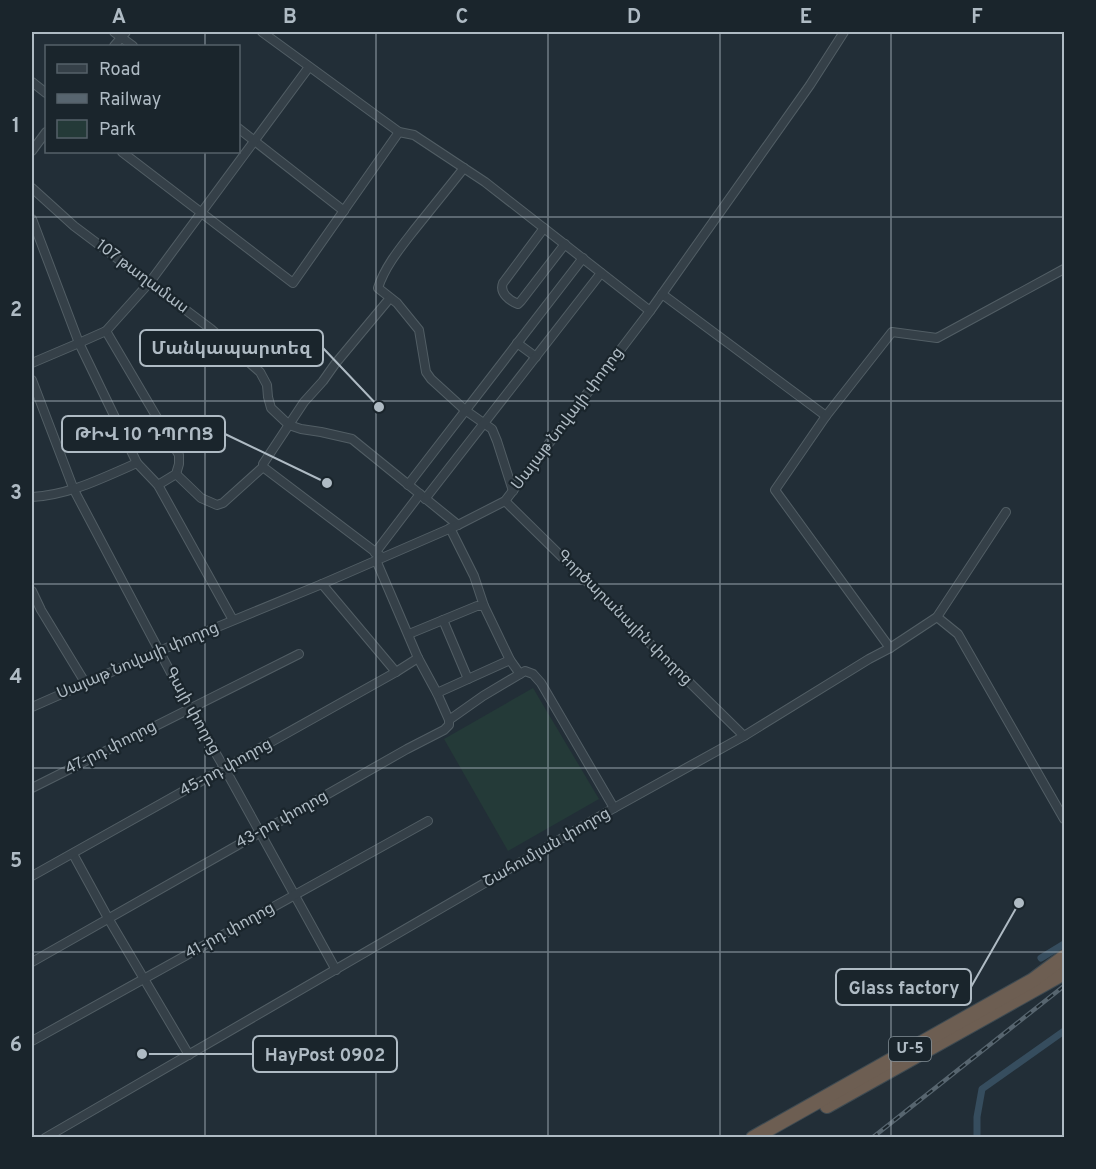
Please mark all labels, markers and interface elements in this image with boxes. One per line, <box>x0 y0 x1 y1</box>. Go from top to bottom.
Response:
text: A <box>112 5 126 31</box>
text: B <box>283 5 297 31</box>
text: C <box>456 5 468 31</box>
text: D <box>627 5 641 31</box>
text: E <box>800 5 812 31</box>
text: F <box>971 5 983 31</box>
legend <box>45 45 240 153</box>
text: Road <box>99 59 141 82</box>
text: Railway <box>99 89 161 112</box>
text: 1 <box>12 114 20 140</box>
text: Park <box>99 119 136 142</box>
street label: 107 թաղամաս <box>92 236 192 318</box>
text: 2 <box>10 298 22 324</box>
callout: Մանկապարտեզ <box>140 330 323 366</box>
text: Մանկապարտեզ <box>151 338 312 361</box>
street label: Սայաթ Նովայի փողոց <box>508 344 628 494</box>
callout: ԹԻՎ 10 ԴՊՐՈՑ <box>62 416 225 452</box>
text: ԹԻՎ 10 ԴՊՐՈՑ <box>74 424 214 447</box>
text: 3 <box>10 481 22 507</box>
street label: Գործարանային փողոց <box>552 546 696 690</box>
street label: Սայաթ Նովայի փողոց <box>54 618 222 704</box>
street label: Գայի փողոց <box>160 664 224 758</box>
text: 4 <box>10 665 22 691</box>
street label: 47-րդ փողոց <box>62 716 160 780</box>
street label: 45-րդ փողոց <box>176 734 276 802</box>
street label: 43-րդ փողոց <box>232 786 332 854</box>
street label: Շահումյան փողոց <box>480 803 614 893</box>
text: 5 <box>10 849 22 875</box>
street label: 41-րդ փողոց <box>182 898 278 964</box>
callout: Glass factory <box>836 969 971 1005</box>
text: Glass factory <box>849 978 959 1001</box>
text: 6 <box>10 1033 22 1059</box>
callout: HayPost 0902 <box>253 1036 397 1072</box>
road number: Մ-5 <box>889 1037 931 1061</box>
text: HayPost 0902 <box>265 1045 385 1068</box>

